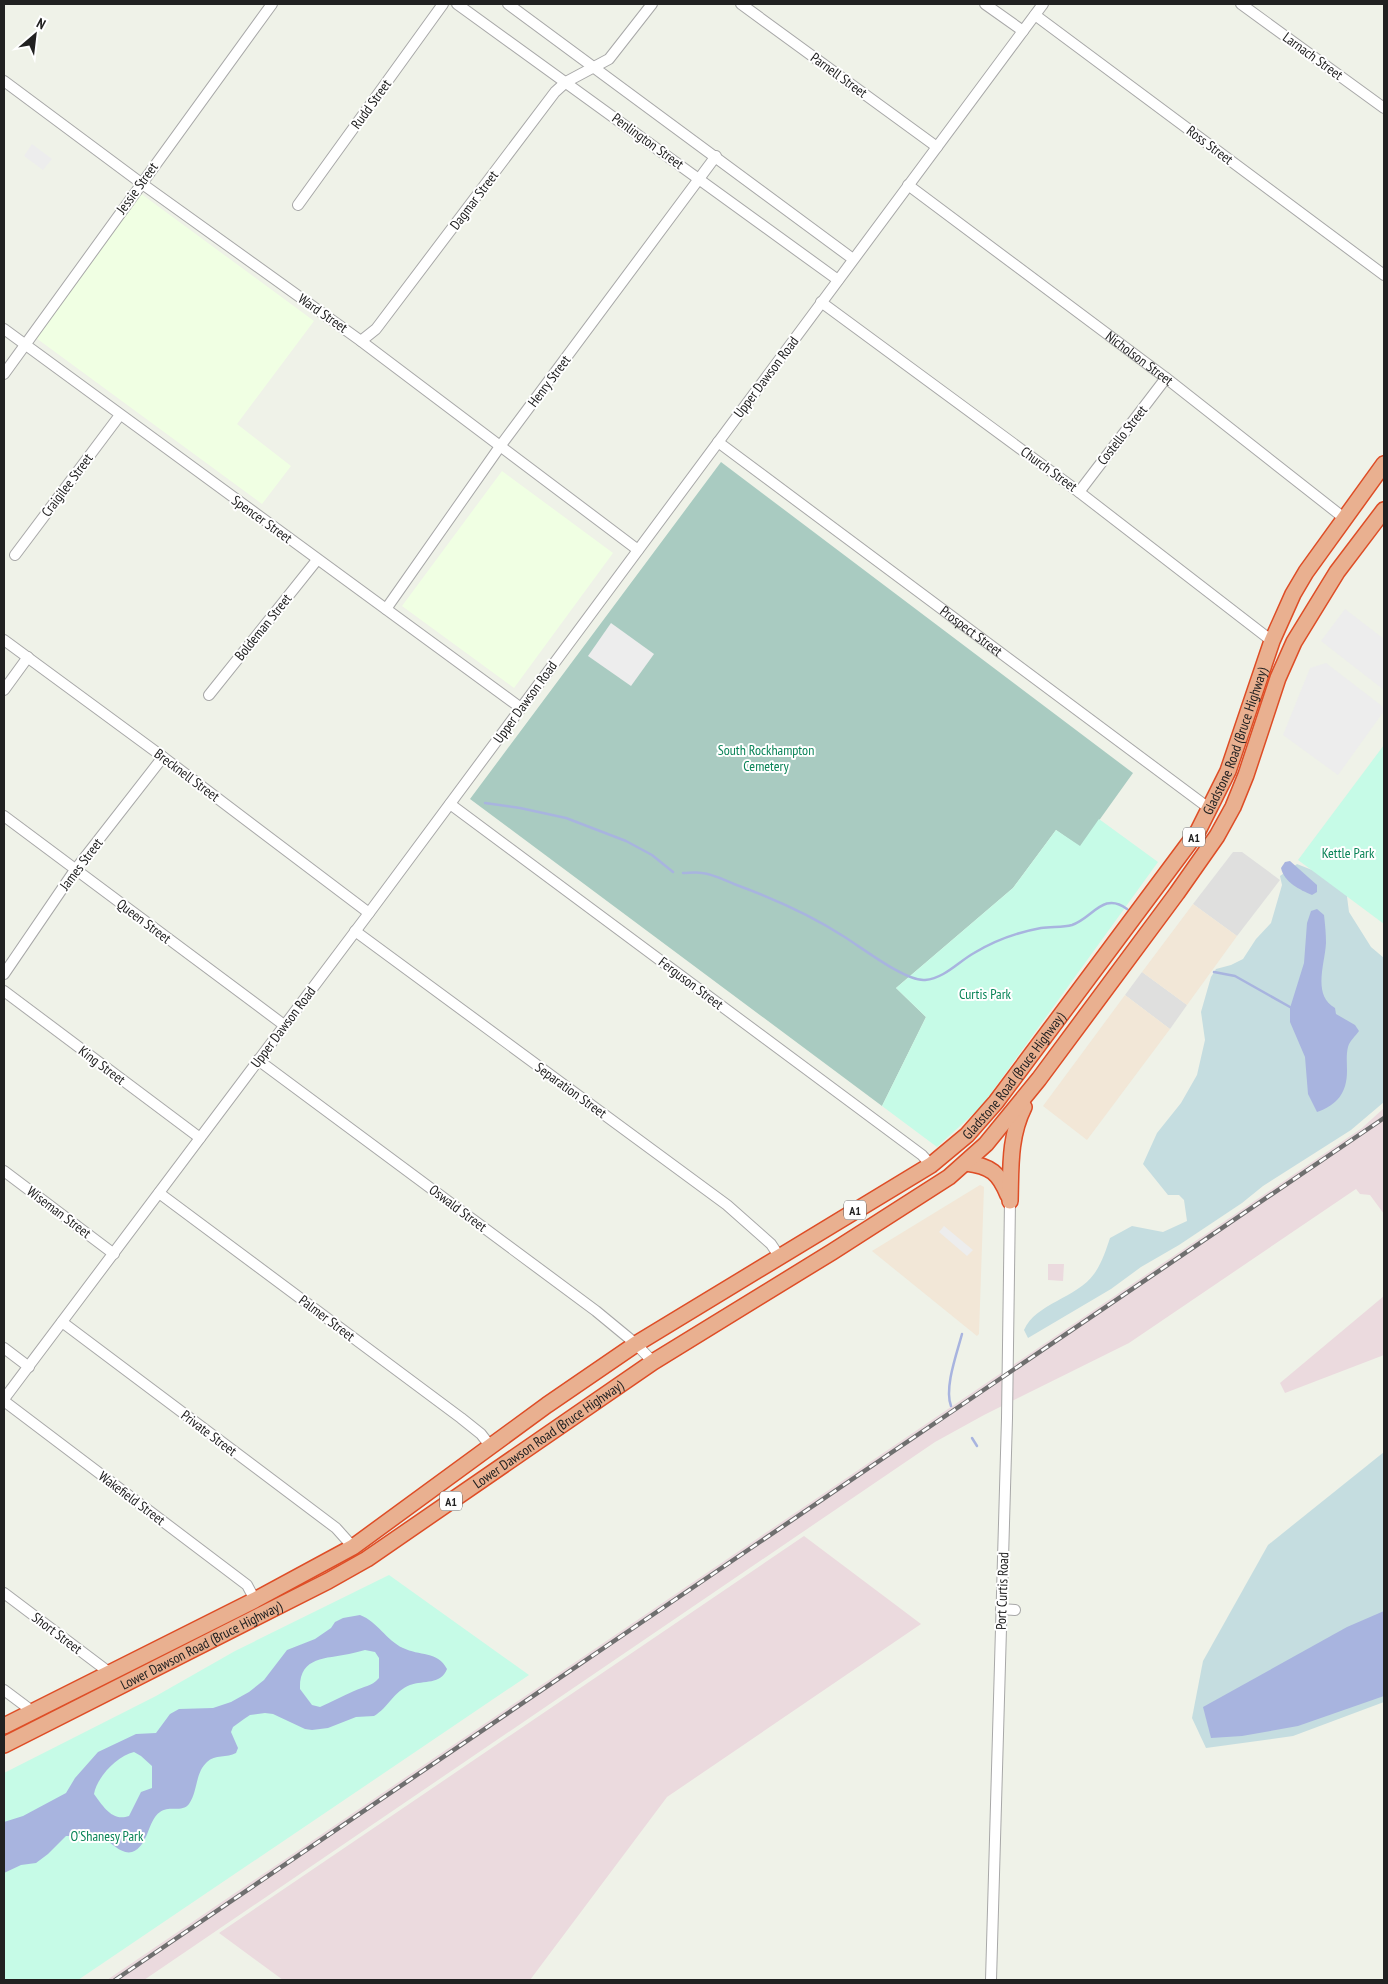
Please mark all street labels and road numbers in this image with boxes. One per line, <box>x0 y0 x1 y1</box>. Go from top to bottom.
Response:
street label: Larnach Street <box>1279 28 1347 84</box>
street label: Parnell Street <box>807 48 871 102</box>
street label: Rudd Street <box>347 76 395 132</box>
street label: Penlington Street <box>609 109 687 173</box>
street label: Ross Street <box>1183 122 1237 168</box>
street label: Jessie Street <box>112 159 162 218</box>
street label: Dagmar Street <box>446 167 502 233</box>
street label: Ward Street <box>295 289 351 337</box>
street label: Nicholson Street <box>1102 327 1177 389</box>
street label: Upper Dawson Road <box>730 333 802 421</box>
street label: Henry Street <box>524 351 574 410</box>
street label: Costello Street <box>1093 401 1151 468</box>
street label: Church Street <box>1017 442 1081 496</box>
street label: Craigilee Street <box>37 450 97 520</box>
street label: Spencer Street <box>228 491 296 547</box>
street label: Boldeman Street <box>231 590 295 664</box>
street label: Prospect Street <box>937 602 1006 660</box>
street label: Upper Dawson Road <box>489 657 561 747</box>
street label: Gladstone Road (Bruce Highway) <box>1199 664 1272 818</box>
street label: Brecknell Street <box>151 745 223 805</box>
road number: A1 <box>1183 828 1205 846</box>
street label: James Street <box>55 834 106 894</box>
street label: Queen Street <box>113 895 175 947</box>
street label: Ferguson Street <box>655 953 727 1013</box>
street label: Upper Dawson Road <box>247 983 319 1071</box>
street label: Gladstone Road (Bruce Highway) <box>958 1008 1069 1143</box>
street label: King Street <box>75 1042 129 1089</box>
street label: Separation Street <box>532 1058 610 1122</box>
street label: Oswald Street <box>426 1180 491 1236</box>
street label: Wiseman Street <box>23 1182 95 1242</box>
road number: A1 <box>844 1200 866 1220</box>
street label: Palmer Street <box>295 1291 359 1345</box>
street label: Lower Dawson Road (Bruce Highway) <box>470 1376 627 1492</box>
street label: Private Street <box>178 1406 241 1460</box>
street label: Wakefield Street <box>95 1467 169 1529</box>
road number: A1 <box>440 1492 462 1510</box>
street label: Port Curtis Road <box>992 1552 1012 1630</box>
street label: Lower Dawson Road (Bruce Highway) <box>118 1597 286 1694</box>
street label: Short Street <box>28 1608 86 1658</box>

